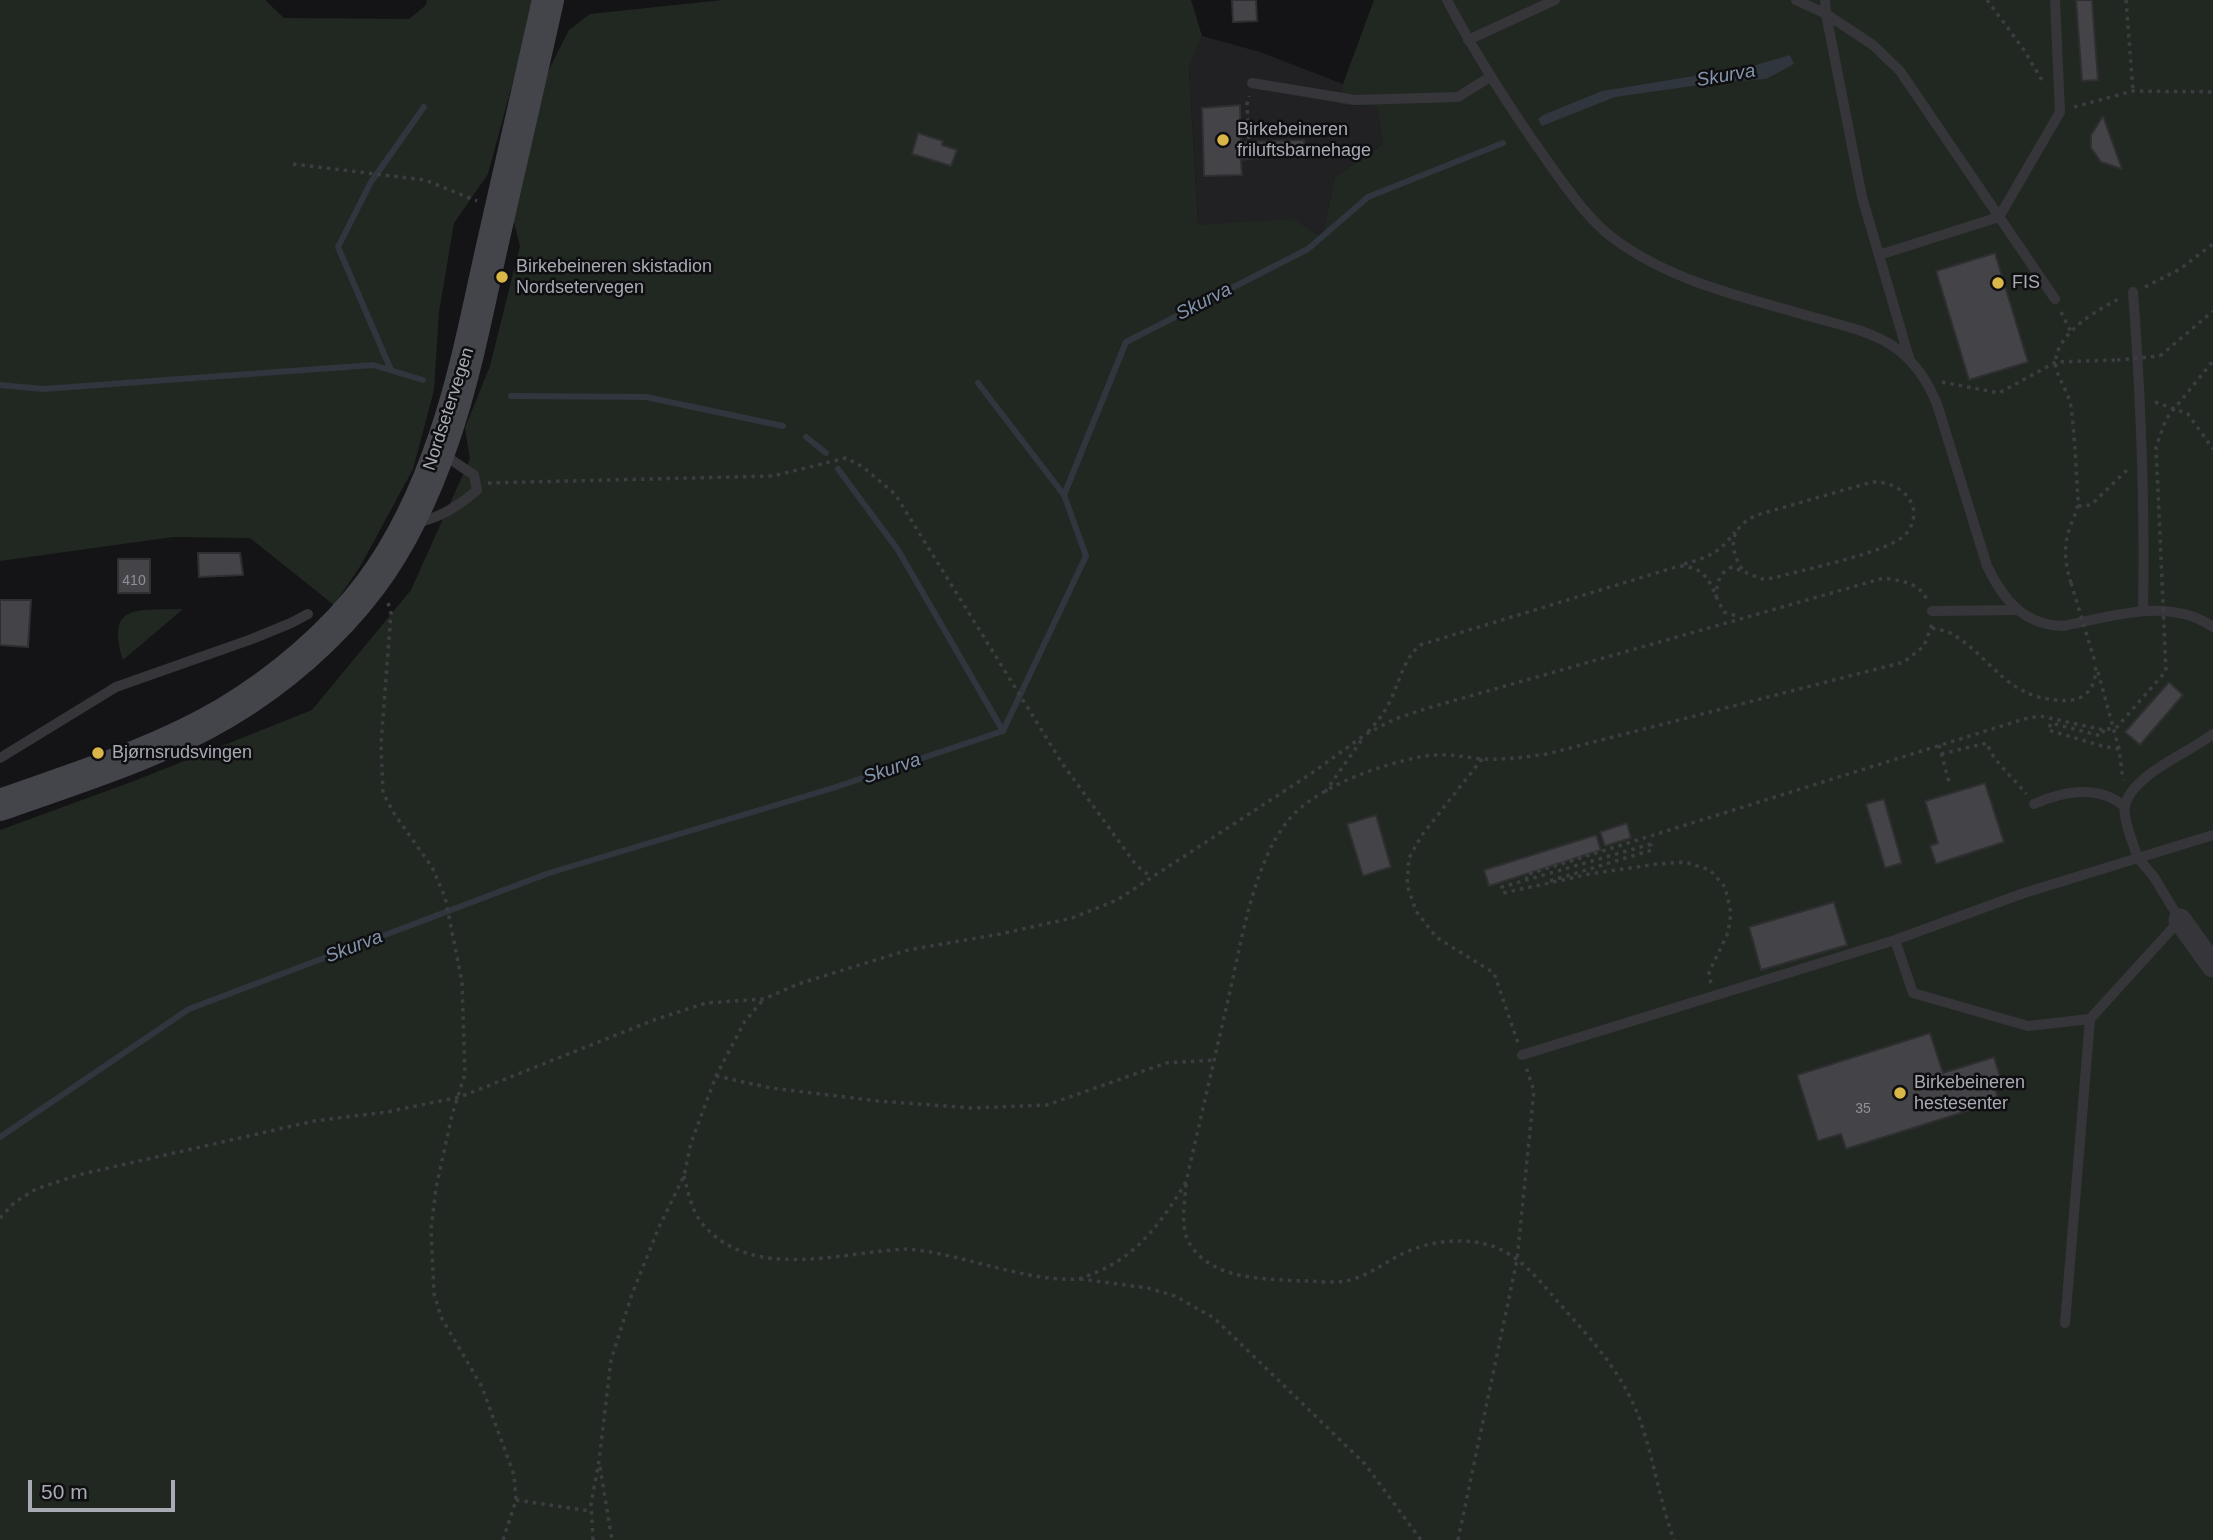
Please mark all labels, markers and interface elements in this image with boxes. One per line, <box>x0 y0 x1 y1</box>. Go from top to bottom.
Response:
water label: Skurva <box>1695 60 1757 92</box>
place label: Birkebeineren friluftsbarnehage <box>1237 119 1371 162</box>
marker: Birkebeineren friluftsbarnehage <box>1215 132 1231 148</box>
place label: Birkebeineren skistadion Nordsetervegen <box>516 256 712 298</box>
marker: Birkebeineren skistadion Nordsetervegen <box>494 269 510 285</box>
place label: FIS <box>2012 272 2040 294</box>
marker: FIS <box>1990 275 2006 291</box>
water label: Skurva <box>1172 278 1236 326</box>
street label: Nordsetervegen <box>419 345 479 473</box>
house number: 410 <box>122 573 146 589</box>
place label: Bjørnsrudsvingen <box>112 742 252 764</box>
marker: Bjørnsrudsvingen <box>90 745 106 761</box>
water label: Skurva <box>860 749 924 789</box>
water label: Skurva <box>322 926 386 968</box>
place label: Birkebeineren hestesenter <box>1914 1072 2025 1114</box>
marker: Birkebeineren hestesenter <box>1892 1085 1908 1101</box>
house number: 35 <box>1855 1101 1871 1117</box>
scale bar <box>32 1466 178 1510</box>
text: 50 m <box>41 1480 88 1503</box>

